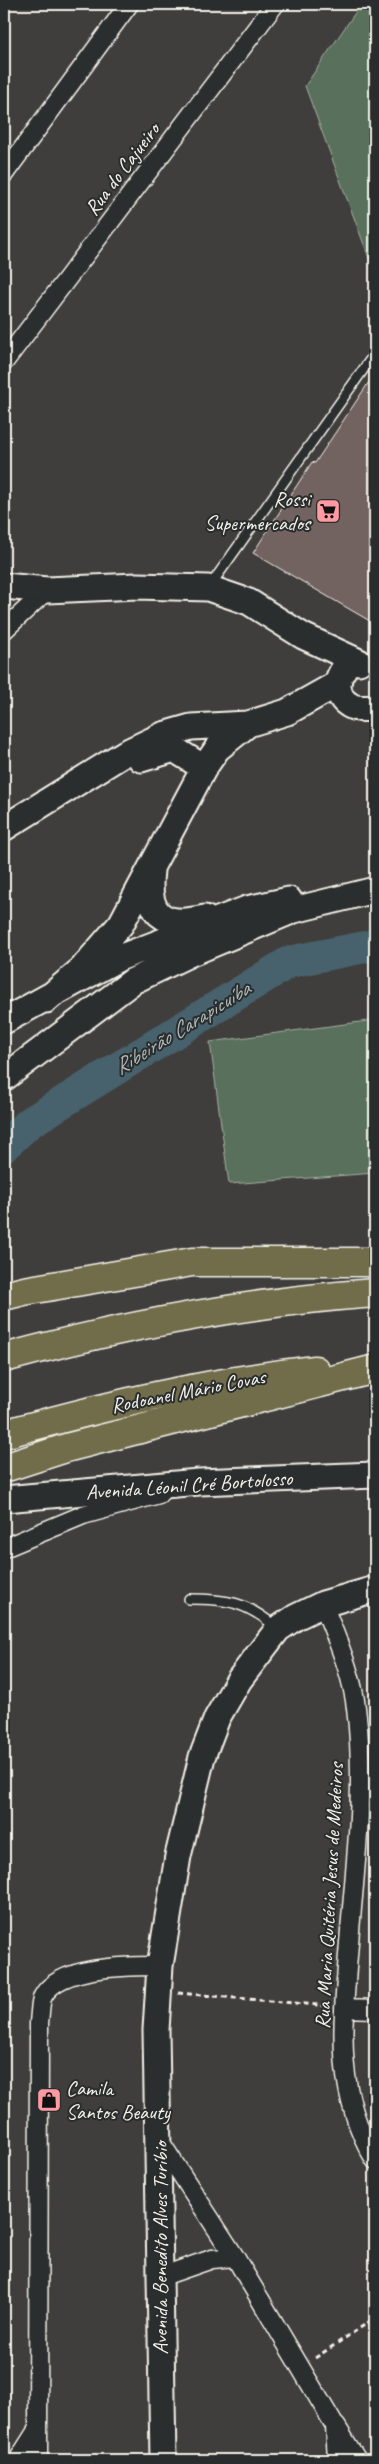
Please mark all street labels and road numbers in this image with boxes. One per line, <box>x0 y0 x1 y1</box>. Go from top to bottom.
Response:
street label: Rua do Cajueiro <box>79 115 167 221</box>
street label: Rodoanel Mário Covas <box>109 1363 269 1419</box>
street label: Avenida Léonil Cré Bortolosso <box>85 1465 295 1505</box>
street label: Rua Maria Quitéria Jesus de Medeiros <box>309 1761 349 2030</box>
street label: Avenida Benedito Alves Turíbio <box>147 2139 173 2354</box>

